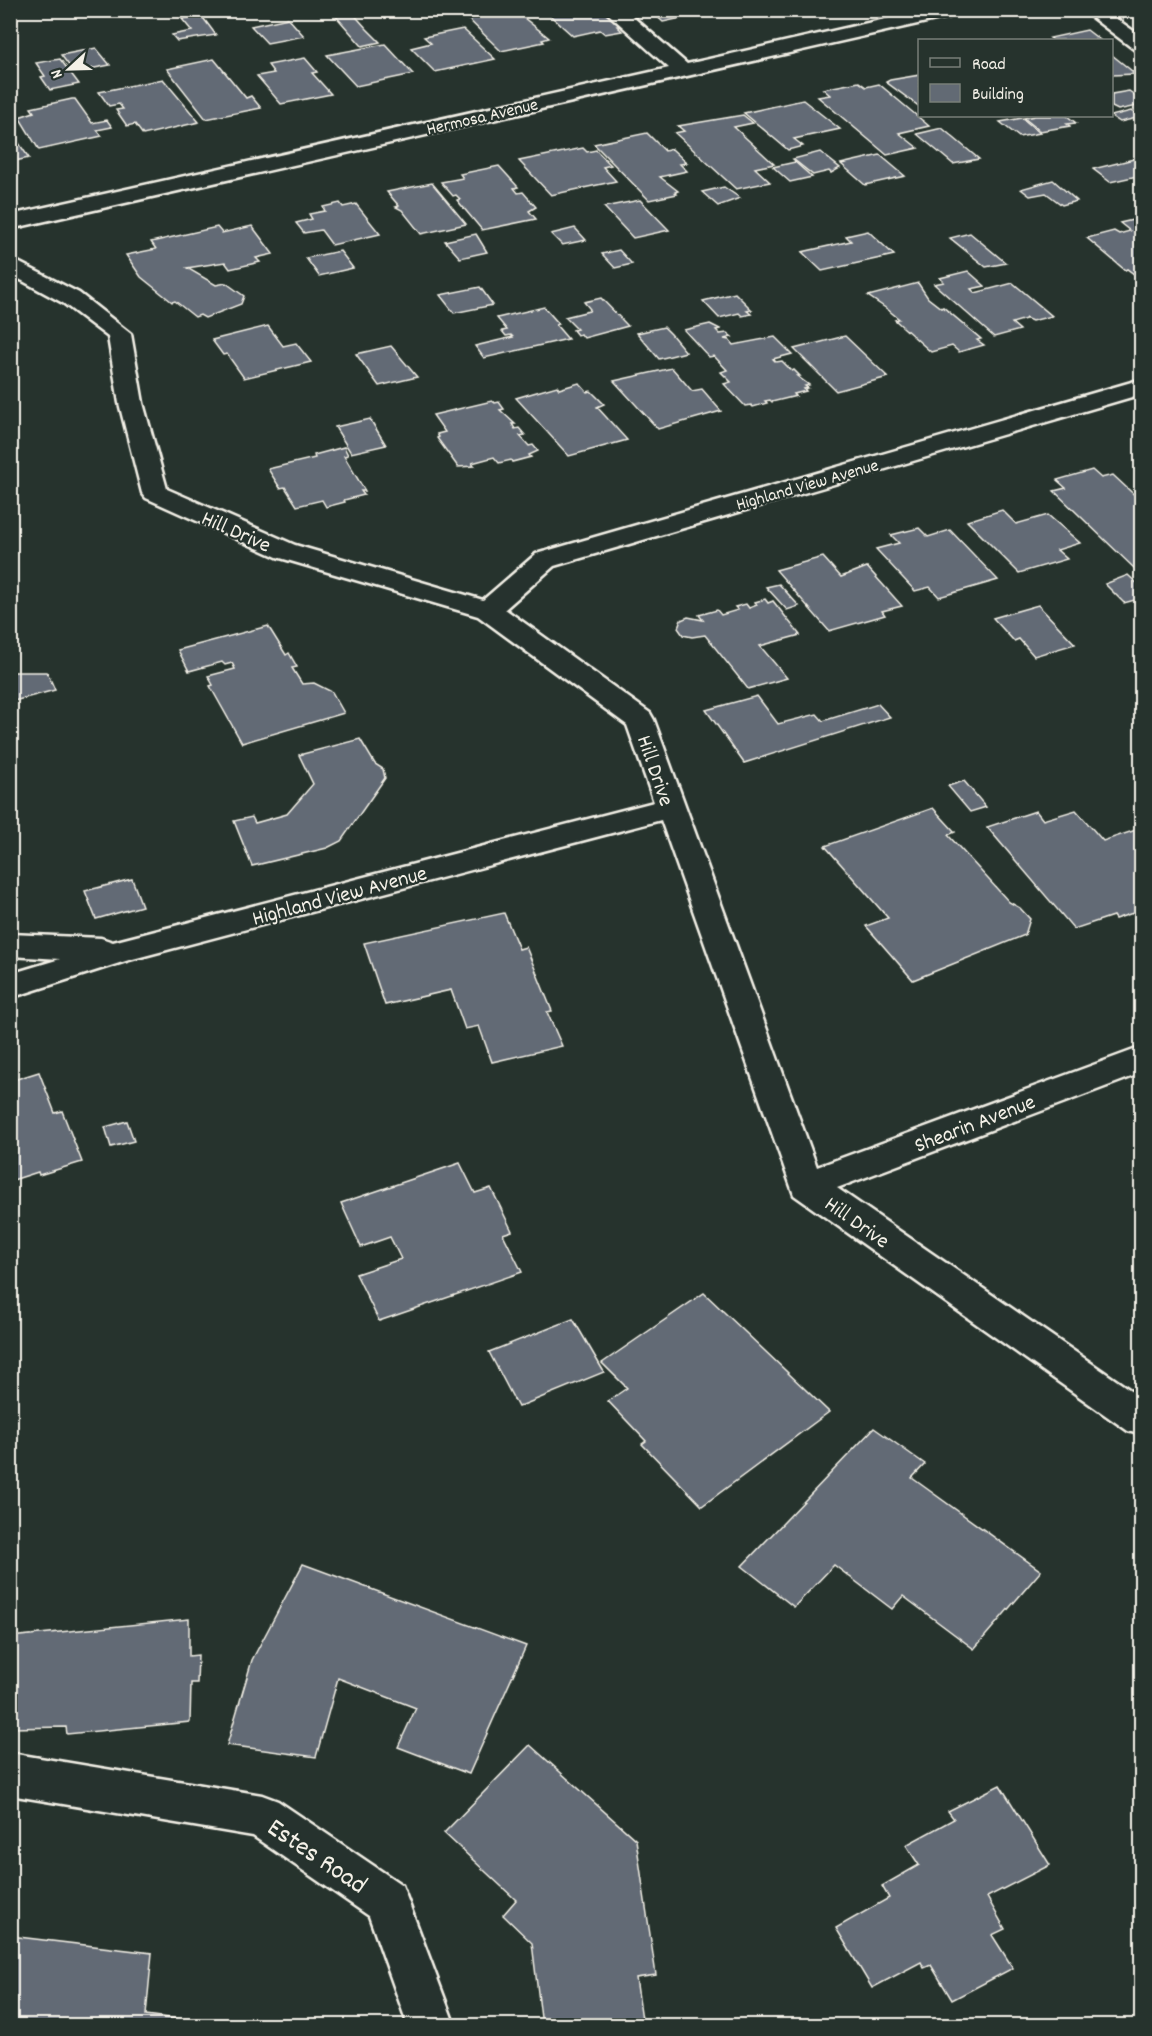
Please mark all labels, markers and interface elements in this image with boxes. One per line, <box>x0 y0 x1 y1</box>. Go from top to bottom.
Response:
north arrow <box>39 39 99 99</box>
legend <box>918 39 1113 117</box>
text: Road <box>972 53 1006 78</box>
text: N <box>45 66 70 82</box>
text: Building <box>972 83 1024 108</box>
street label: Hermosa Avenue <box>424 93 541 143</box>
street label: Highland View Avenue <box>734 454 882 519</box>
street label: Hill Drive <box>196 504 275 562</box>
street label: Hill Drive <box>627 731 680 811</box>
street label: Highland View Avenue <box>249 859 431 936</box>
street label: Shearin Avenue <box>910 1088 1040 1163</box>
street label: Hill Drive <box>817 1190 895 1258</box>
street label: Estes Road <box>258 1810 374 1906</box>

